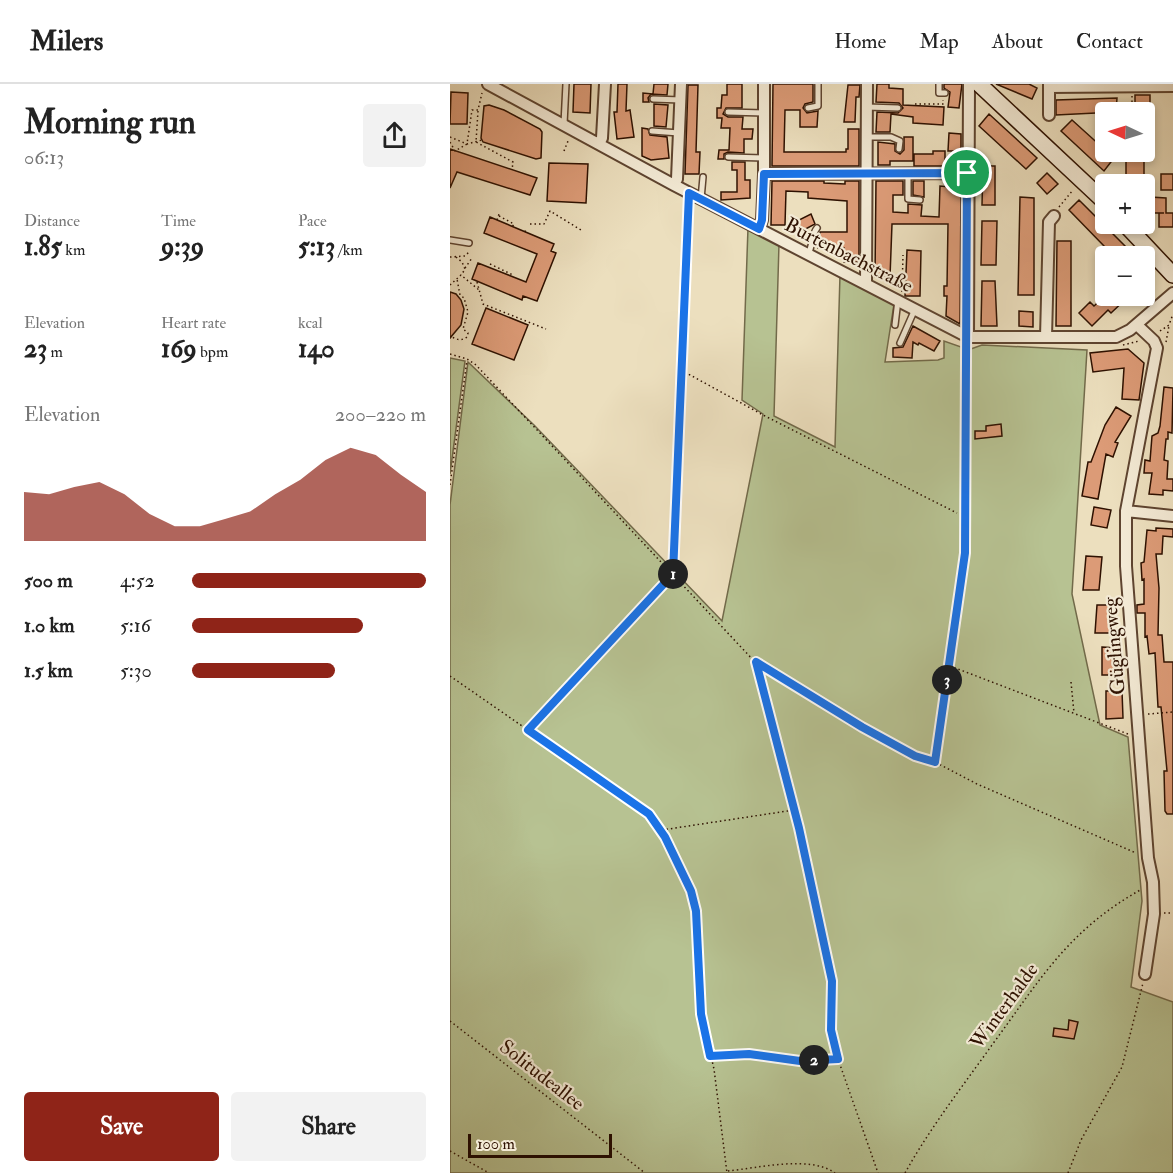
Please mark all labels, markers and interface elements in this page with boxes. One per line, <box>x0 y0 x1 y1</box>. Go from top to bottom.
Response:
text: Milers <box>30 24 103 59</box>
text: Home <box>834 28 886 55</box>
text: Map <box>919 28 959 55</box>
text: About <box>992 28 1043 55</box>
text: Contact <box>1076 28 1143 55</box>
text: Morning run <box>24 102 196 143</box>
north arrow <box>1095 102 1155 162</box>
map controls <box>1095 102 1155 306</box>
button: share <box>363 104 426 167</box>
text: 06:13 <box>24 145 64 170</box>
pin <box>941 147 992 198</box>
icon: arrive <box>950 156 983 189</box>
button: + <box>1095 174 1155 234</box>
text: Distance <box>24 211 80 231</box>
text: Time <box>161 211 196 231</box>
text: Pace <box>298 211 327 231</box>
street label: Burtenbachstraße <box>781 212 917 298</box>
text: 1.85 <box>24 231 62 263</box>
text: 9:39 <box>161 231 204 263</box>
text: 5:13 <box>298 231 335 263</box>
text: km <box>62 240 85 260</box>
text: /km <box>335 240 363 260</box>
button: − <box>1095 246 1155 306</box>
text: Elevation <box>24 313 85 333</box>
text: Heart rate <box>161 313 226 333</box>
text: kcal <box>298 313 323 333</box>
text: 23 <box>24 333 47 365</box>
text: 169 <box>161 333 197 365</box>
text: 140 <box>298 333 335 365</box>
text: m <box>47 342 63 362</box>
text: bpm <box>197 342 228 362</box>
text: Elevation <box>24 402 100 427</box>
text: 200–220 m <box>335 402 426 427</box>
pin: 1 <box>658 559 688 589</box>
text: 1 <box>670 564 676 584</box>
text: 500 m <box>24 568 73 593</box>
text: 4:52 <box>120 568 155 593</box>
street label: Güglingweg <box>1097 595 1131 696</box>
text: 1.0 km <box>24 613 75 638</box>
text: 5:16 <box>120 613 151 638</box>
text: 1.5 km <box>24 658 73 683</box>
text: 5:30 <box>120 658 152 683</box>
pin: 3 <box>932 665 962 695</box>
text: 3 <box>944 670 950 690</box>
street label: Winterhalde <box>964 958 1044 1055</box>
street label: Solitudeallee <box>494 1034 590 1116</box>
pin: 2 <box>799 1045 829 1075</box>
text: 2 <box>810 1050 818 1070</box>
button: Save <box>24 1092 219 1161</box>
button: Share <box>231 1092 426 1161</box>
scale bar <box>468 1131 612 1158</box>
text: 100 m <box>477 1134 515 1154</box>

